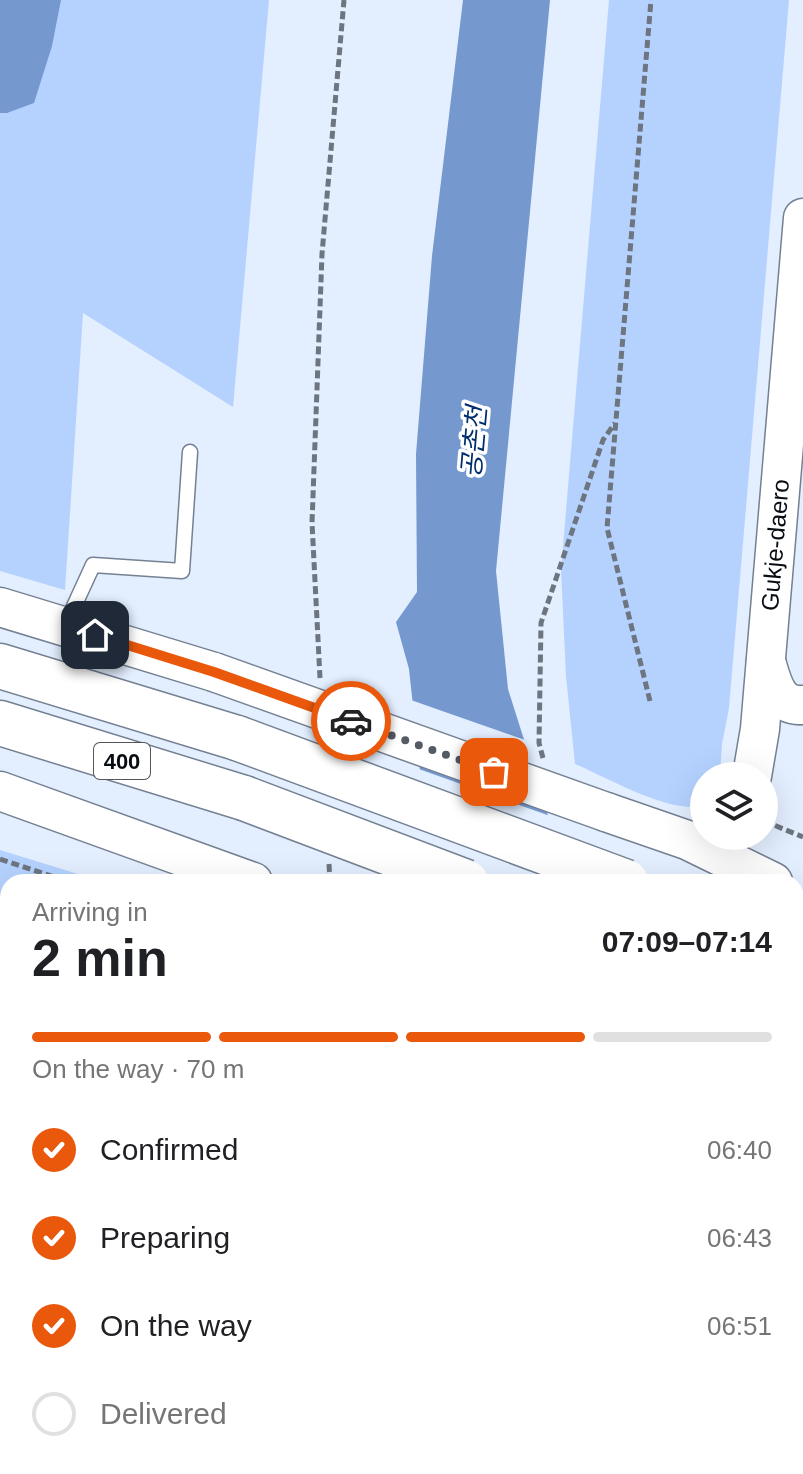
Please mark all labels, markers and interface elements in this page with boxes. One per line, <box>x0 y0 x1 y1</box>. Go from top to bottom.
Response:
water label: 공촌천 <box>456 402 492 479</box>
street label: Gukje-daero <box>756 478 794 612</box>
pin <box>61 601 129 669</box>
icon: home <box>73 613 117 657</box>
courier <box>311 681 391 761</box>
icon: car <box>329 699 373 743</box>
pin <box>460 738 528 806</box>
road number: 400 <box>94 743 150 779</box>
icon: bag <box>472 750 516 794</box>
map controls <box>690 762 778 850</box>
button: layers <box>690 762 778 850</box>
text: Arriving in <box>32 897 148 927</box>
text: 07:09–07:14 <box>602 925 772 958</box>
text: 2 min <box>32 929 168 987</box>
text: On the way · 70 m <box>32 1054 244 1084</box>
icon: check <box>32 1128 76 1172</box>
text: Confirmed <box>100 1133 238 1166</box>
text: 06:40 <box>707 1135 772 1165</box>
icon: check <box>32 1216 76 1260</box>
text: Preparing <box>100 1221 230 1254</box>
text: 06:43 <box>707 1223 772 1253</box>
icon: check <box>32 1304 76 1348</box>
text: On the way <box>100 1309 252 1342</box>
text: 06:51 <box>707 1311 772 1341</box>
text: Delivered <box>100 1397 227 1430</box>

